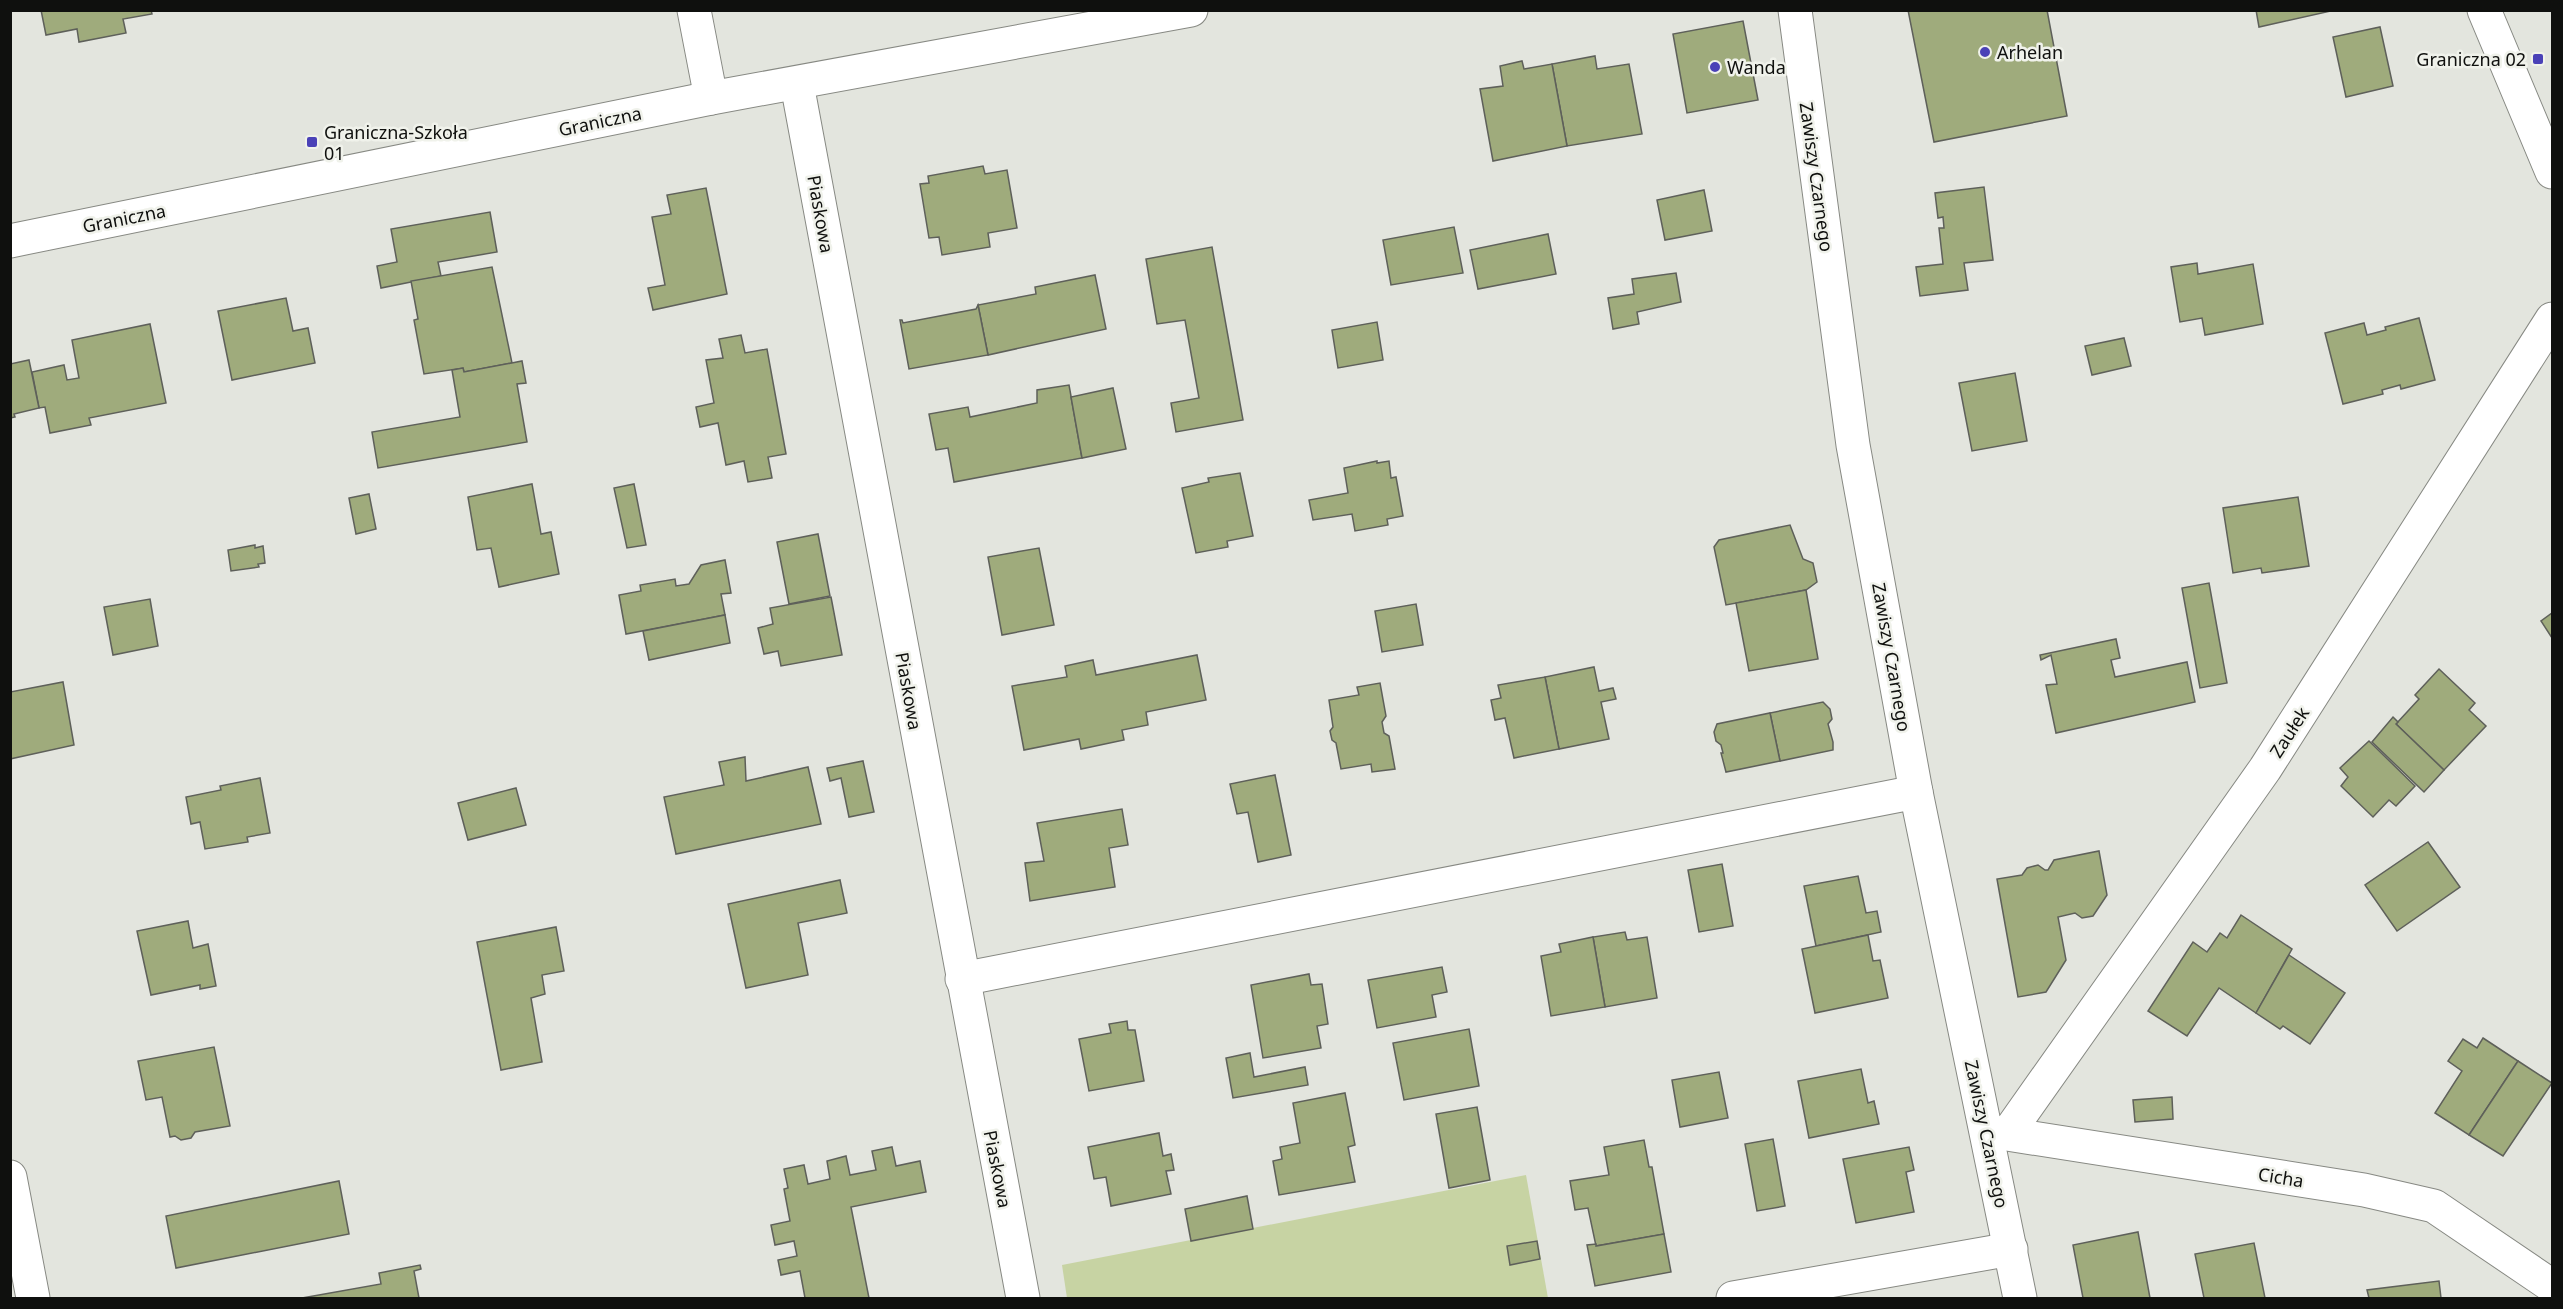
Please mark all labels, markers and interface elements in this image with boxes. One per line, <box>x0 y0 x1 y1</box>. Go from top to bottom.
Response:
place label: Arhelan <box>1997 40 2063 64</box>
marker: Arhelan <box>1978 45 1992 59</box>
place label: Graniczna 02 <box>2416 47 2526 71</box>
marker: Graniczna 02 <box>2531 52 2545 66</box>
place label: Wanda <box>1727 55 1786 79</box>
marker: Wanda <box>1708 60 1722 74</box>
street label: Graniczna <box>556 100 644 142</box>
street label: Zawiszy Czarnego <box>1795 101 1839 253</box>
place label: Graniczna-Szkoła 01 <box>324 120 468 165</box>
marker: Graniczna-Szkoła 01 <box>305 135 319 149</box>
street label: Piaskowa <box>802 173 840 255</box>
street label: Graniczna <box>80 198 168 238</box>
street label: Zawiszy Czarnego <box>1867 581 1917 733</box>
street label: Piaskowa <box>890 650 928 732</box>
street label: Zaułek <box>2264 702 2315 762</box>
street label: Zawiszy Czarnego <box>1960 1058 2014 1210</box>
street label: Piaskowa <box>979 1128 1017 1210</box>
street label: Cicha <box>2256 1162 2306 1192</box>

